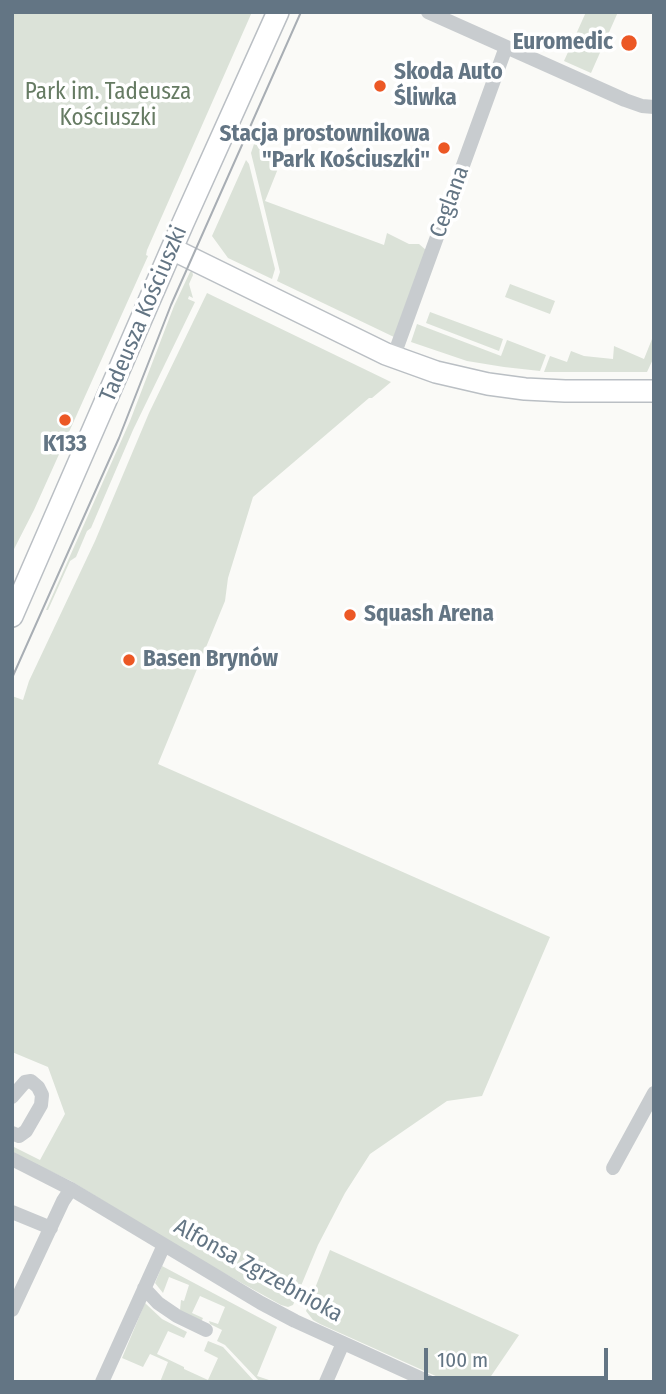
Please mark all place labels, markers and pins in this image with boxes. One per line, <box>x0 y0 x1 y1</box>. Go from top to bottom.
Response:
place label: Euromedic <box>513 29 613 57</box>
marker: Euromedic <box>619 33 639 53</box>
place label: Skoda Auto Śliwka <box>394 59 503 113</box>
marker: Skoda Auto Śliwka <box>372 78 388 94</box>
place label: Stacja prostownikowa "Park Kościuszki" <box>220 121 430 175</box>
marker: Stacja prostownikowa "Park Kościuszki" <box>436 140 452 156</box>
marker: K133 <box>57 412 73 428</box>
place label: K133 <box>43 431 87 459</box>
place label: Squash Arena <box>364 601 494 629</box>
marker: Squash Arena <box>342 607 358 623</box>
place label: Basen Brynów <box>143 646 278 674</box>
marker: Basen Brynów <box>121 652 137 668</box>

